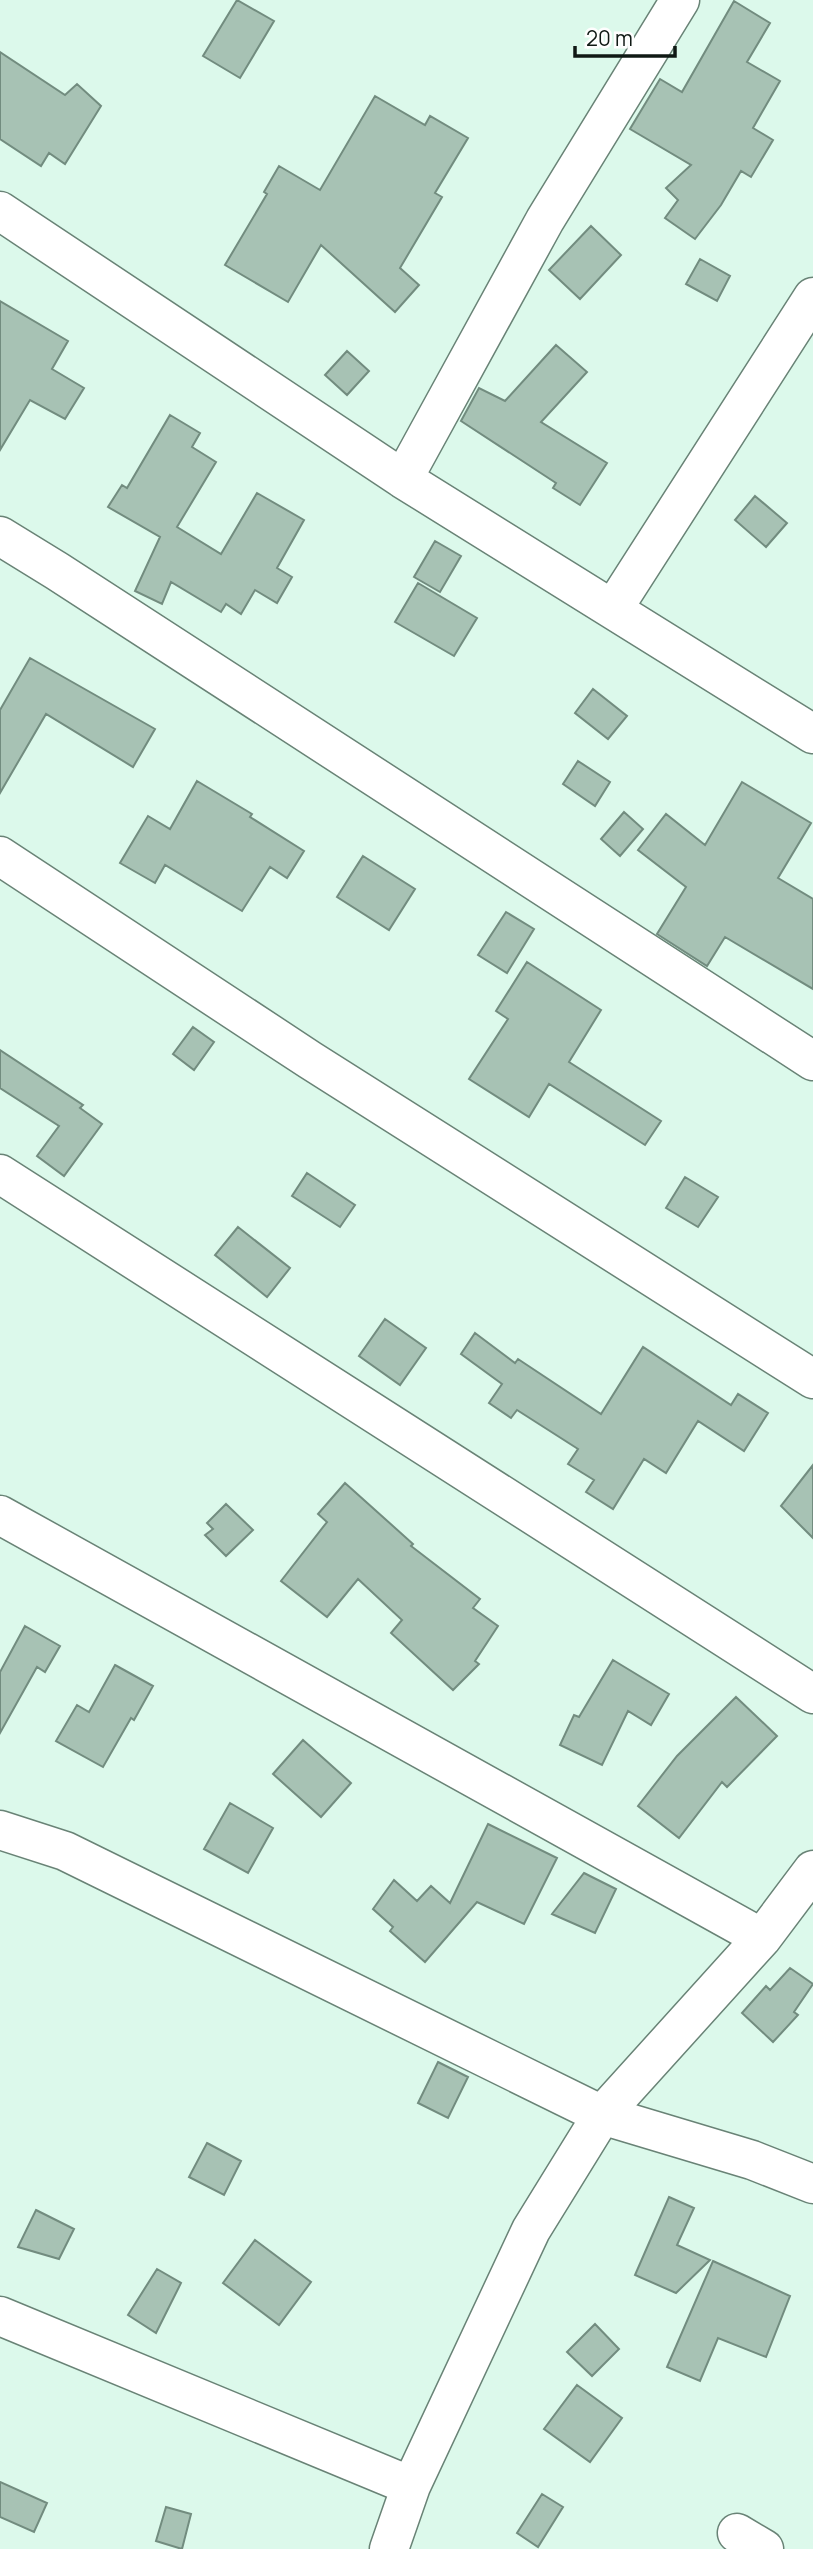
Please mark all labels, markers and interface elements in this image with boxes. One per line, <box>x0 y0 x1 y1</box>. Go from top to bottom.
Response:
scale bar <box>575 14 675 58</box>
text: 20 m <box>586 24 633 52</box>

